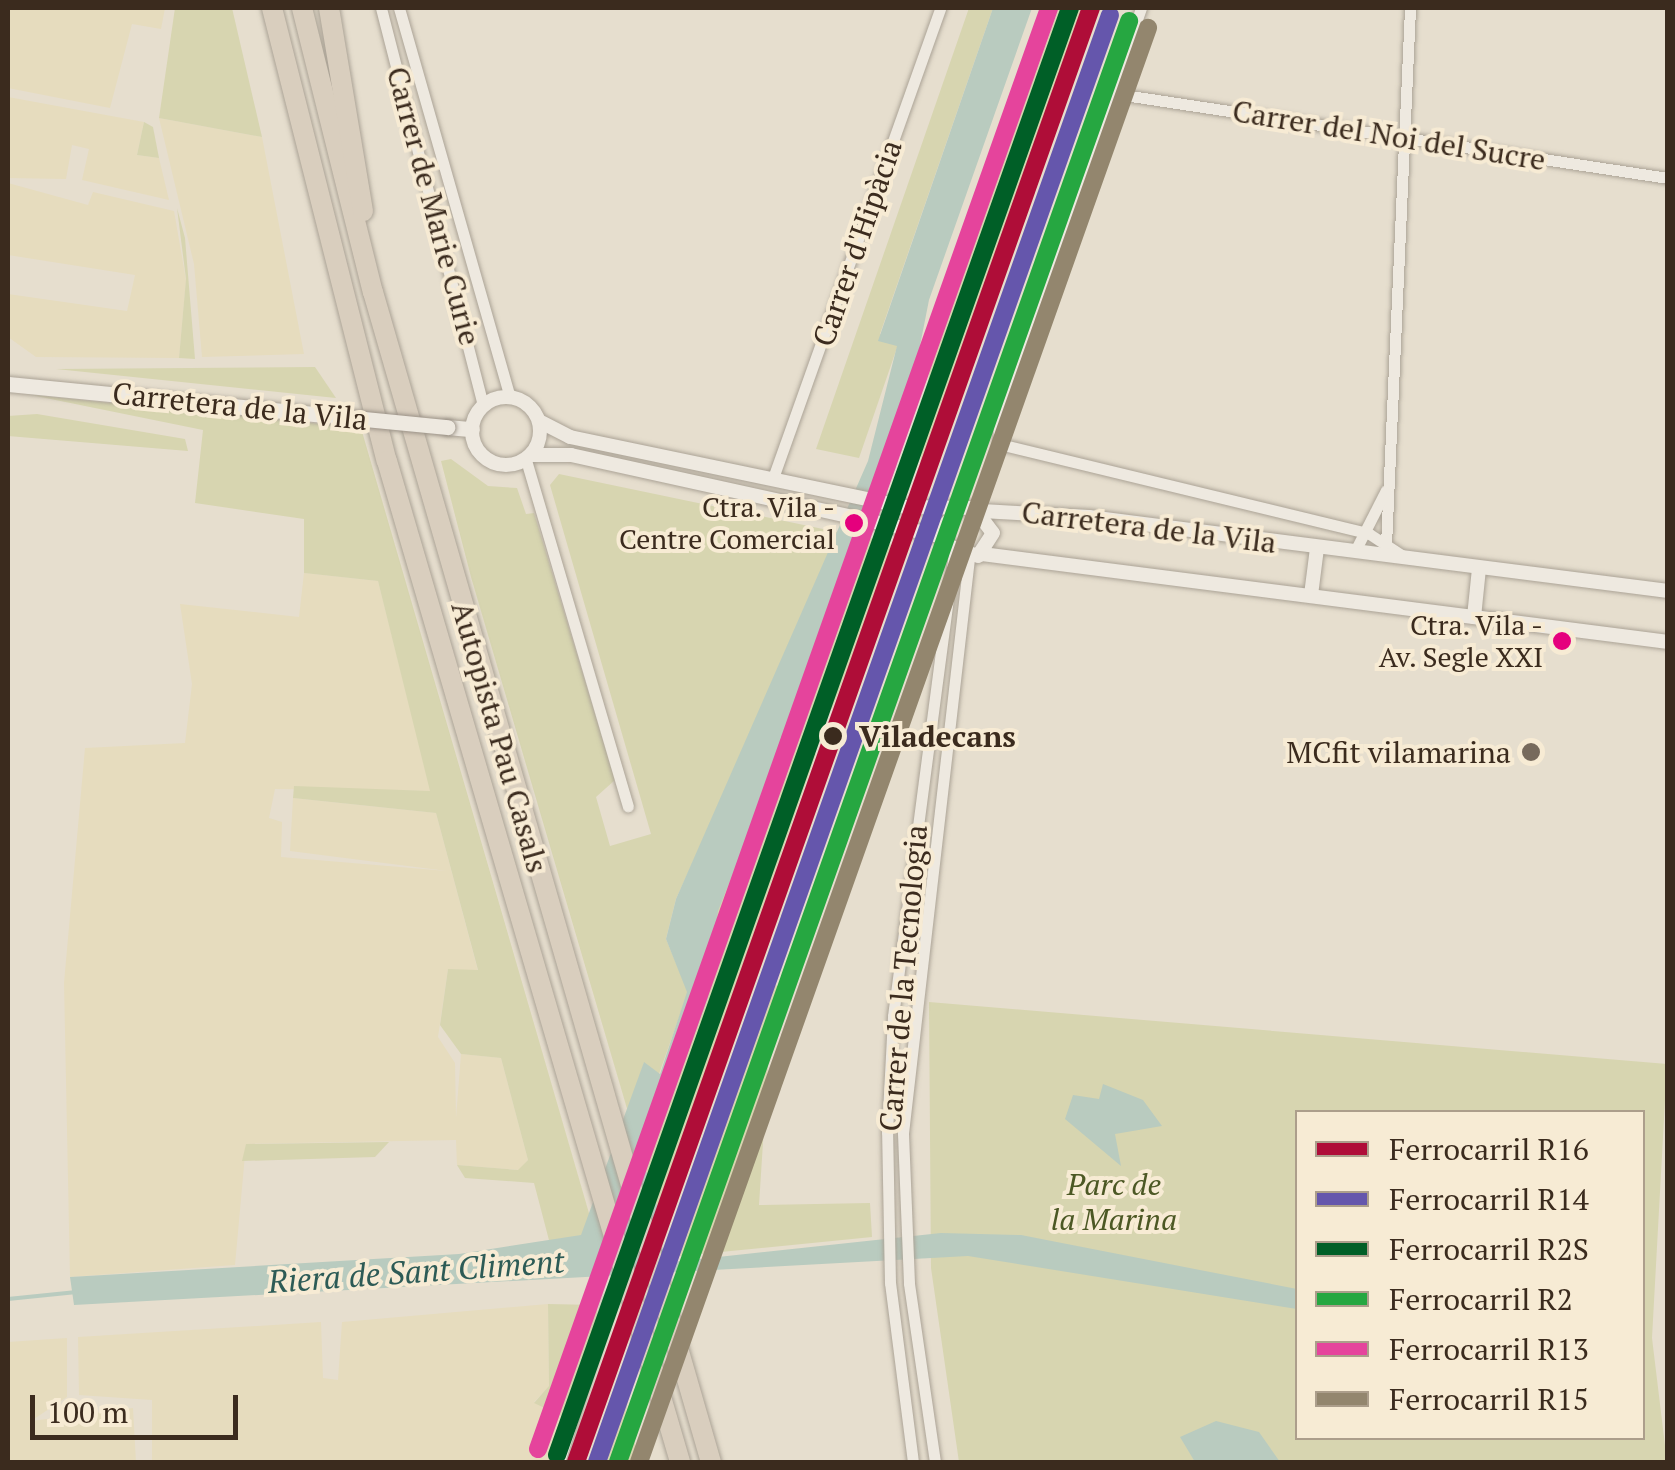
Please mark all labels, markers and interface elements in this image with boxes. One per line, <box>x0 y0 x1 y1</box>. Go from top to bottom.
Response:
street label: Carrer de Marie Curie <box>380 63 488 349</box>
street label: Carrer del Noi del Sucre <box>1230 92 1548 178</box>
street label: Carrer d'Hipàcia <box>805 135 909 351</box>
street label: Carretera de la Vila <box>110 375 370 437</box>
place label: Ctra. Vila - Centre Comercial <box>619 490 835 556</box>
street label: Carretera de la Vila <box>1019 493 1279 561</box>
marker: Ctra. Vila - Centre Comercial <box>844 513 864 533</box>
street label: Autopista Pau Casals <box>444 597 556 877</box>
place label: Ctra. Vila - Av. Segle XXI <box>1378 608 1543 674</box>
marker: Ctra. Vila - Av. Segle XXI <box>1552 631 1572 651</box>
place label: Viladecans <box>859 718 1016 754</box>
marker: Viladecans <box>816 719 850 753</box>
place label: MCfit vilamarina <box>1286 734 1511 770</box>
marker: MCfit vilamarina <box>1520 741 1542 763</box>
street label: Carrer de la Tecnologia <box>872 823 934 1133</box>
legend <box>1295 1110 1645 1440</box>
text: Ferrocarril R16 <box>1389 1129 1589 1169</box>
park label: Parc de la Marina <box>1051 1166 1177 1236</box>
text: Ferrocarril R14 <box>1389 1179 1589 1219</box>
text: Ferrocarril R2S <box>1389 1229 1589 1269</box>
water label: Riera de Sant Climent <box>267 1241 565 1301</box>
text: Ferrocarril R2 <box>1389 1279 1573 1319</box>
text: Ferrocarril R13 <box>1389 1329 1589 1369</box>
scale bar <box>35 1375 242 1437</box>
text: Ferrocarril R15 <box>1389 1379 1589 1419</box>
text: 100 m <box>47 1392 128 1432</box>

